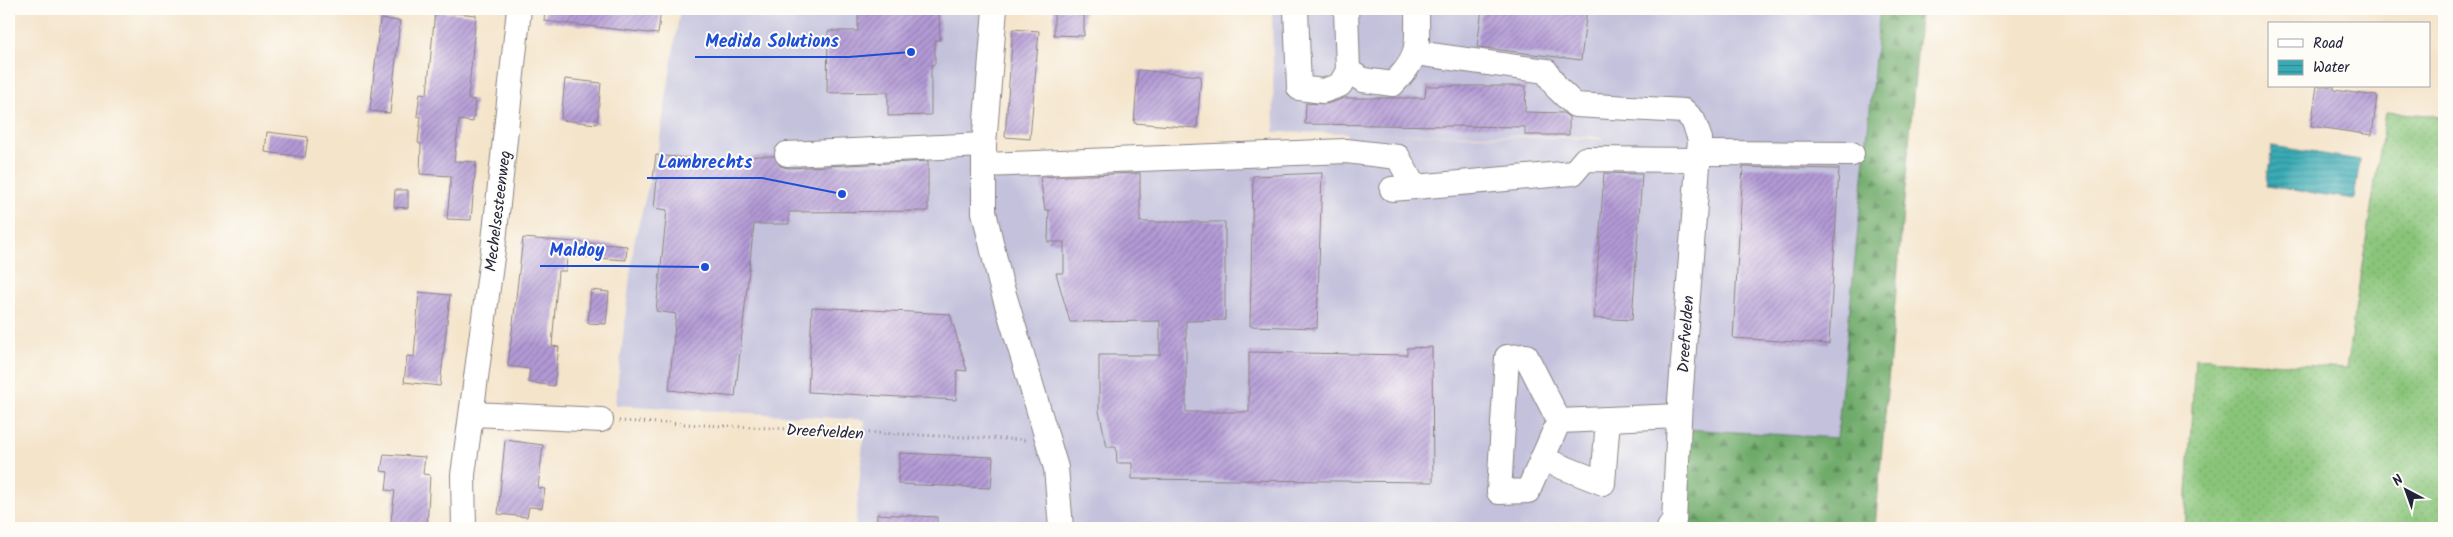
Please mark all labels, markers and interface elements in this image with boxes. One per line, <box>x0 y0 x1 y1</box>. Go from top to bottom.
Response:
legend <box>2268 22 2430 88</box>
callout: Medida Solutions <box>695 24 849 57</box>
text: Medida Solutions <box>705 28 839 57</box>
text: Road <box>2313 32 2344 56</box>
text: Water <box>2313 56 2350 80</box>
callout: Lambrechts <box>647 145 762 178</box>
street label: Mechelsesteenweg <box>479 149 518 273</box>
text: Lambrechts <box>658 149 753 178</box>
callout: Maldoy <box>540 233 615 266</box>
text: Maldoy <box>550 237 605 266</box>
street label: Dreefvelden <box>1671 295 1702 374</box>
street label: Dreefvelden <box>786 418 864 447</box>
north arrow <box>2380 464 2430 514</box>
text: N <box>2388 470 2409 492</box>

